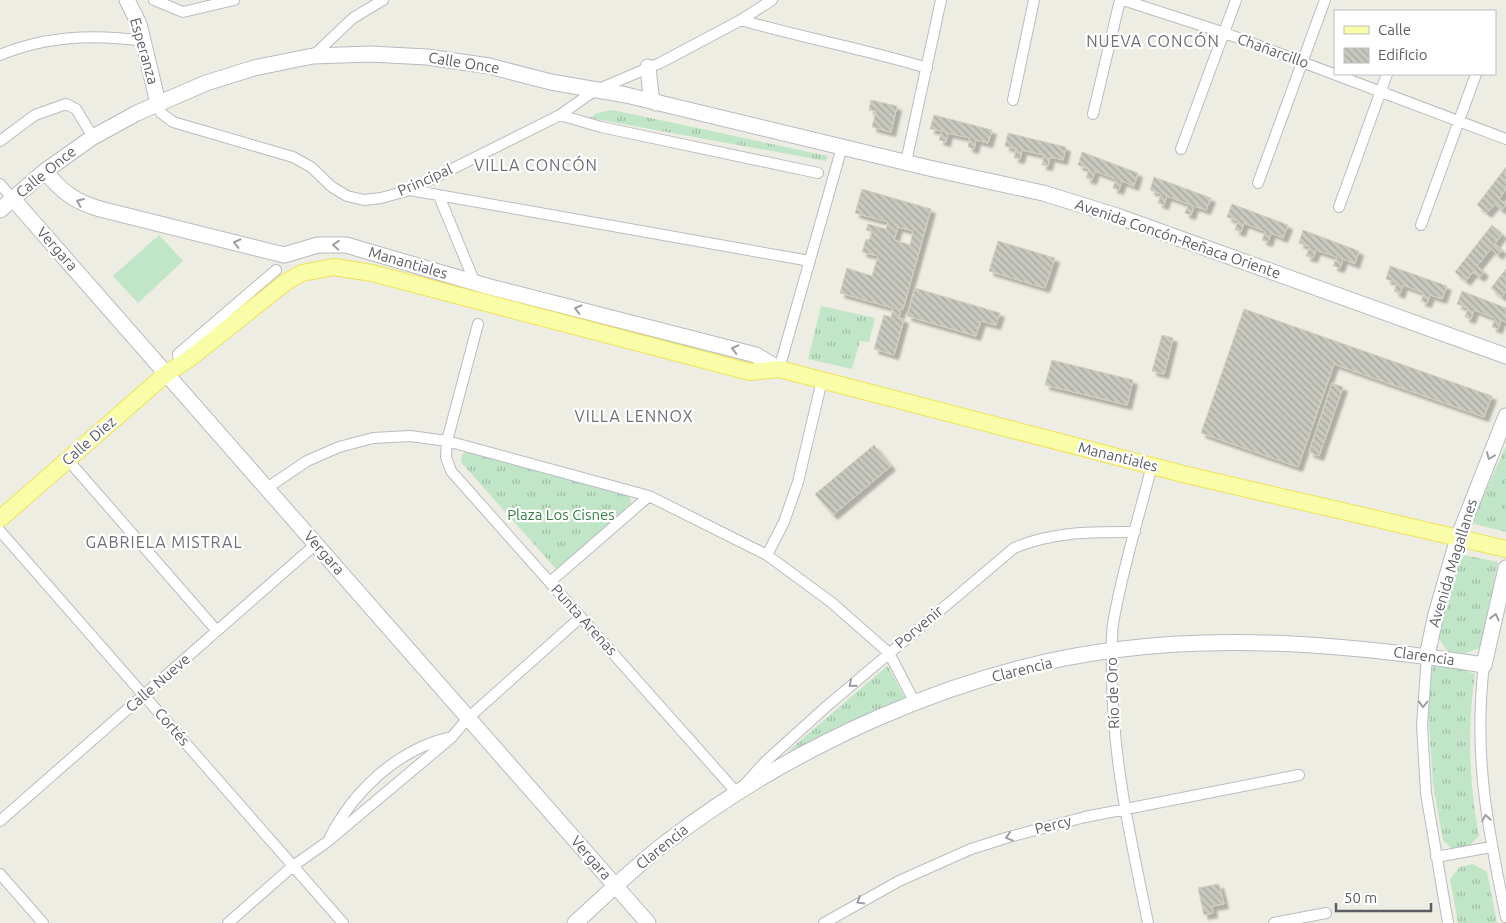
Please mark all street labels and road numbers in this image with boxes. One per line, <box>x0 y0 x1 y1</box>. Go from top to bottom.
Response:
street label: Esperanza <box>127 16 162 86</box>
street label: Chañarcillo <box>1235 30 1311 71</box>
street label: Calle Once <box>427 48 501 77</box>
street label: Calle Once <box>12 142 79 201</box>
street label: Principal <box>395 160 455 199</box>
street label: Avenida Concón-Reñaca Oriente <box>1073 195 1283 282</box>
street label: Vergara <box>33 223 81 274</box>
street label: Manantiales <box>367 243 450 282</box>
street label: Calle Diez <box>58 413 119 469</box>
street label: Manantiales <box>1076 438 1160 475</box>
street label: Avenida Magallanes <box>1425 497 1480 629</box>
street label: Vergara <box>301 527 348 578</box>
street label: Punta Arenas <box>548 581 621 659</box>
street label: Porvenir <box>891 602 946 651</box>
street label: Clarencia <box>1392 643 1456 668</box>
street label: Calle Nueve <box>122 650 193 715</box>
street label: Clarencia <box>990 654 1054 685</box>
street label: Río de Oro <box>1103 657 1122 729</box>
street label: Cortés <box>151 704 193 749</box>
street label: Percy <box>1033 812 1073 837</box>
street label: Clarencia <box>632 821 691 873</box>
street label: Vergara <box>568 832 615 883</box>

